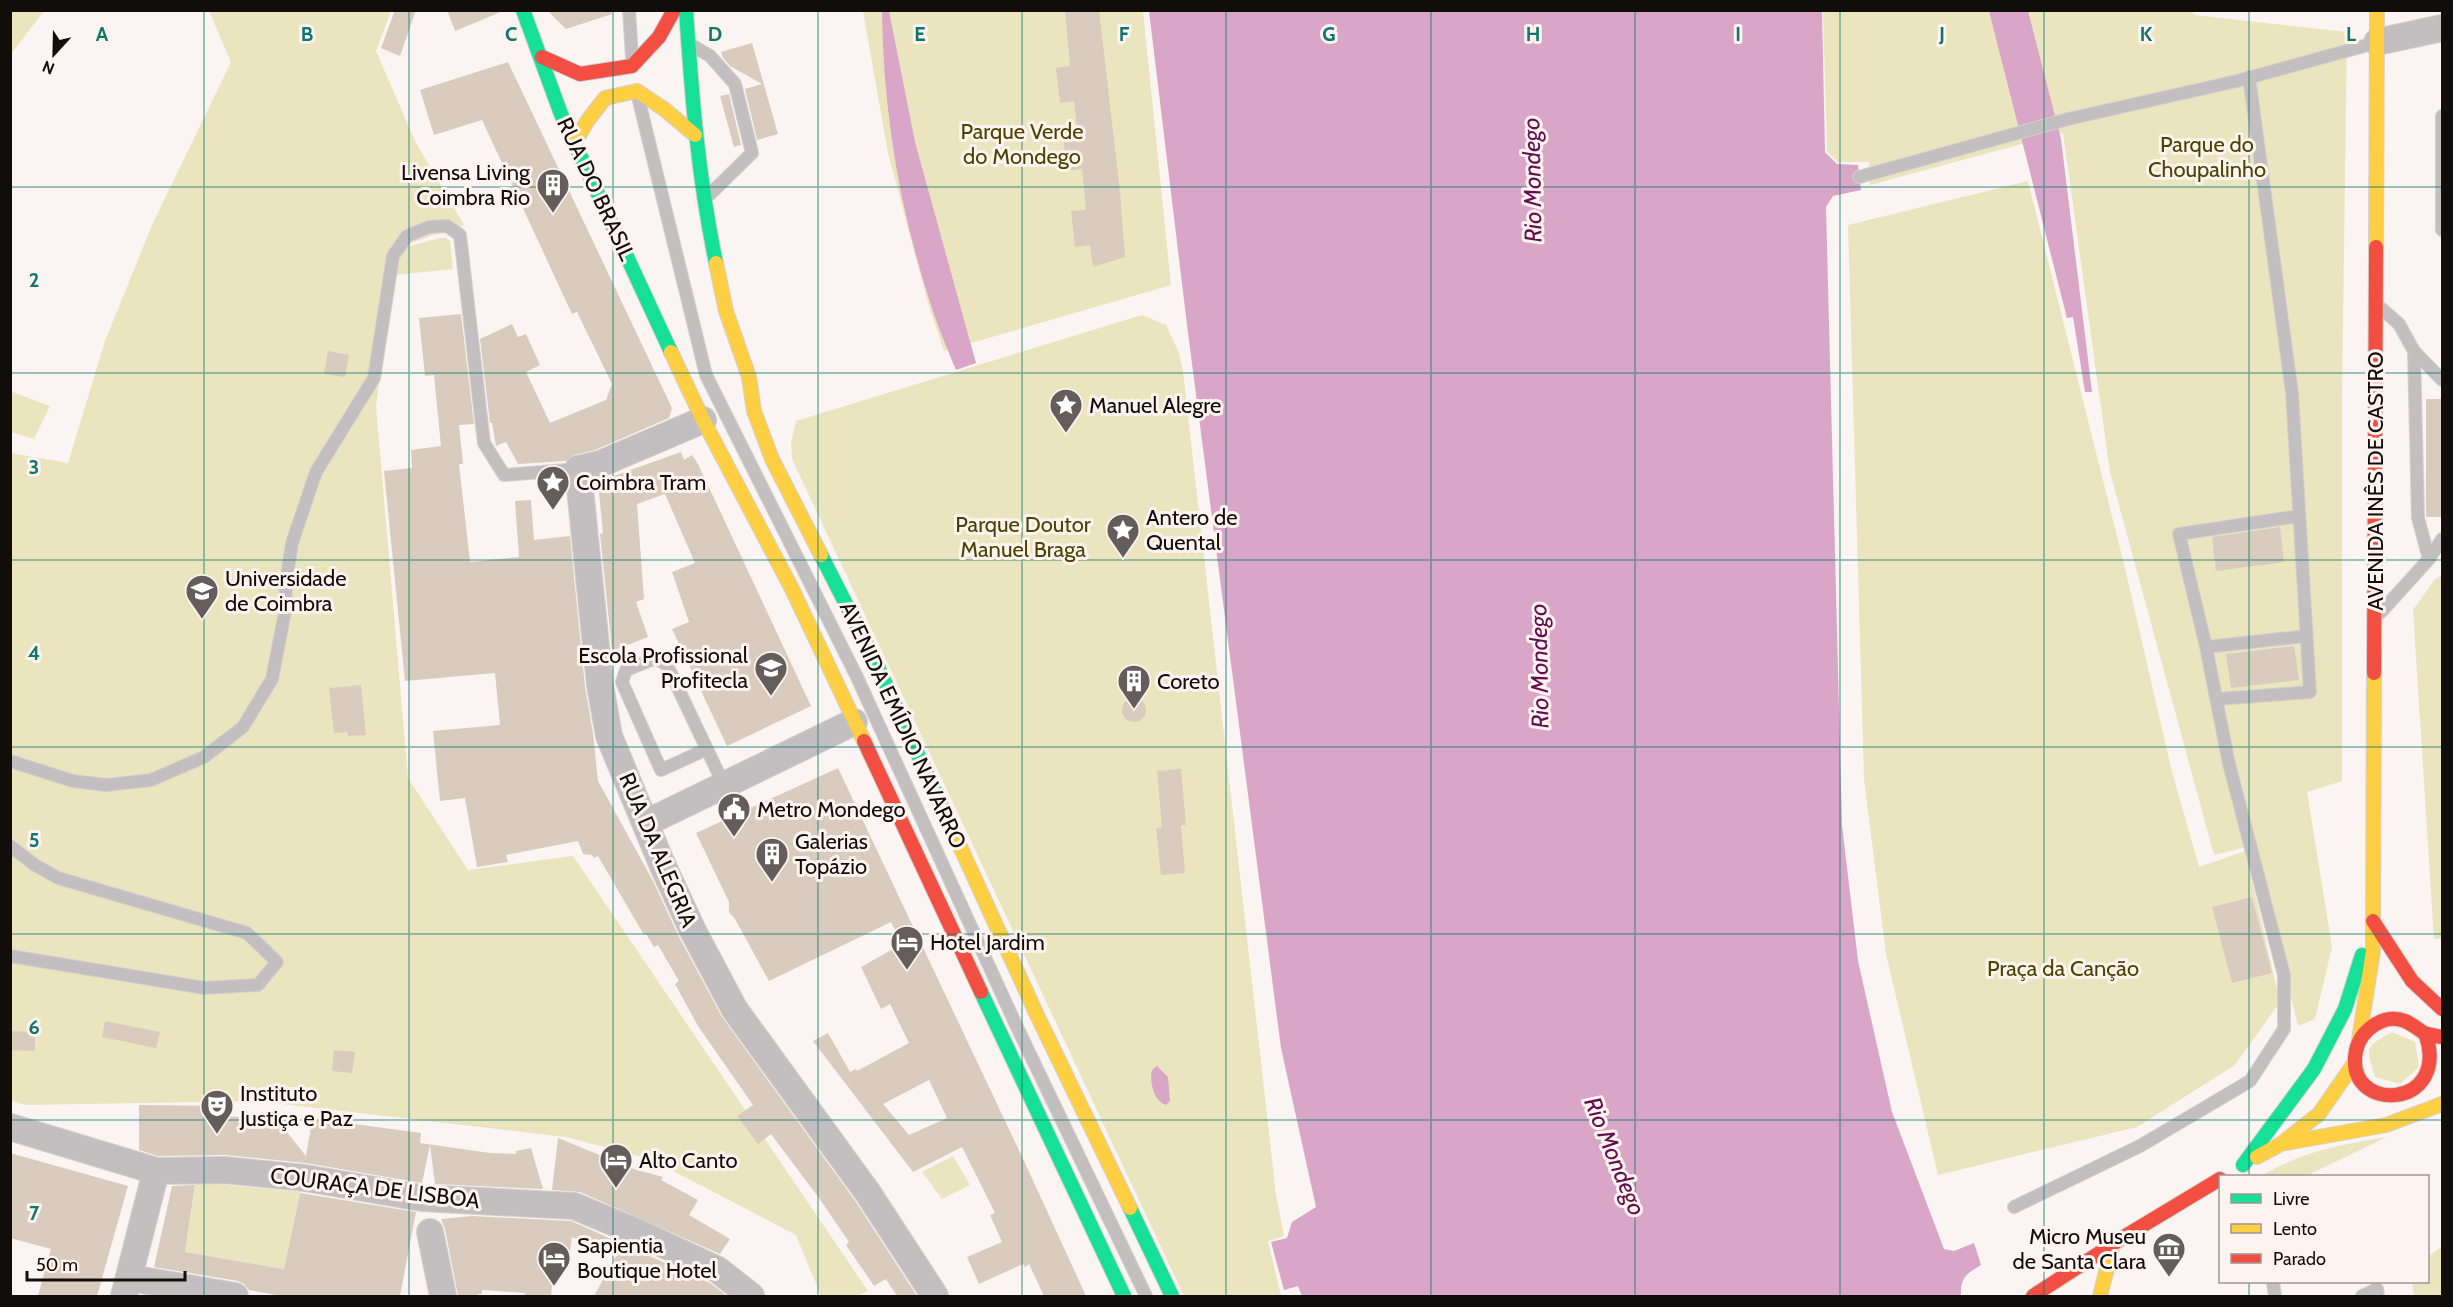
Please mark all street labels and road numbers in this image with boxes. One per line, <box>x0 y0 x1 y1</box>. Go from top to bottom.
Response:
street label: RUA DO BRASIL <box>551 113 641 265</box>
street label: AVENIDA INÊS DE CASTRO <box>2362 351 2389 611</box>
street label: AVENIDA EMÍDIO NAVARRO <box>834 597 972 853</box>
street label: RUA DA ALEGRIA <box>613 769 703 932</box>
street label: COURAÇA DE LISBOA <box>269 1162 482 1214</box>

